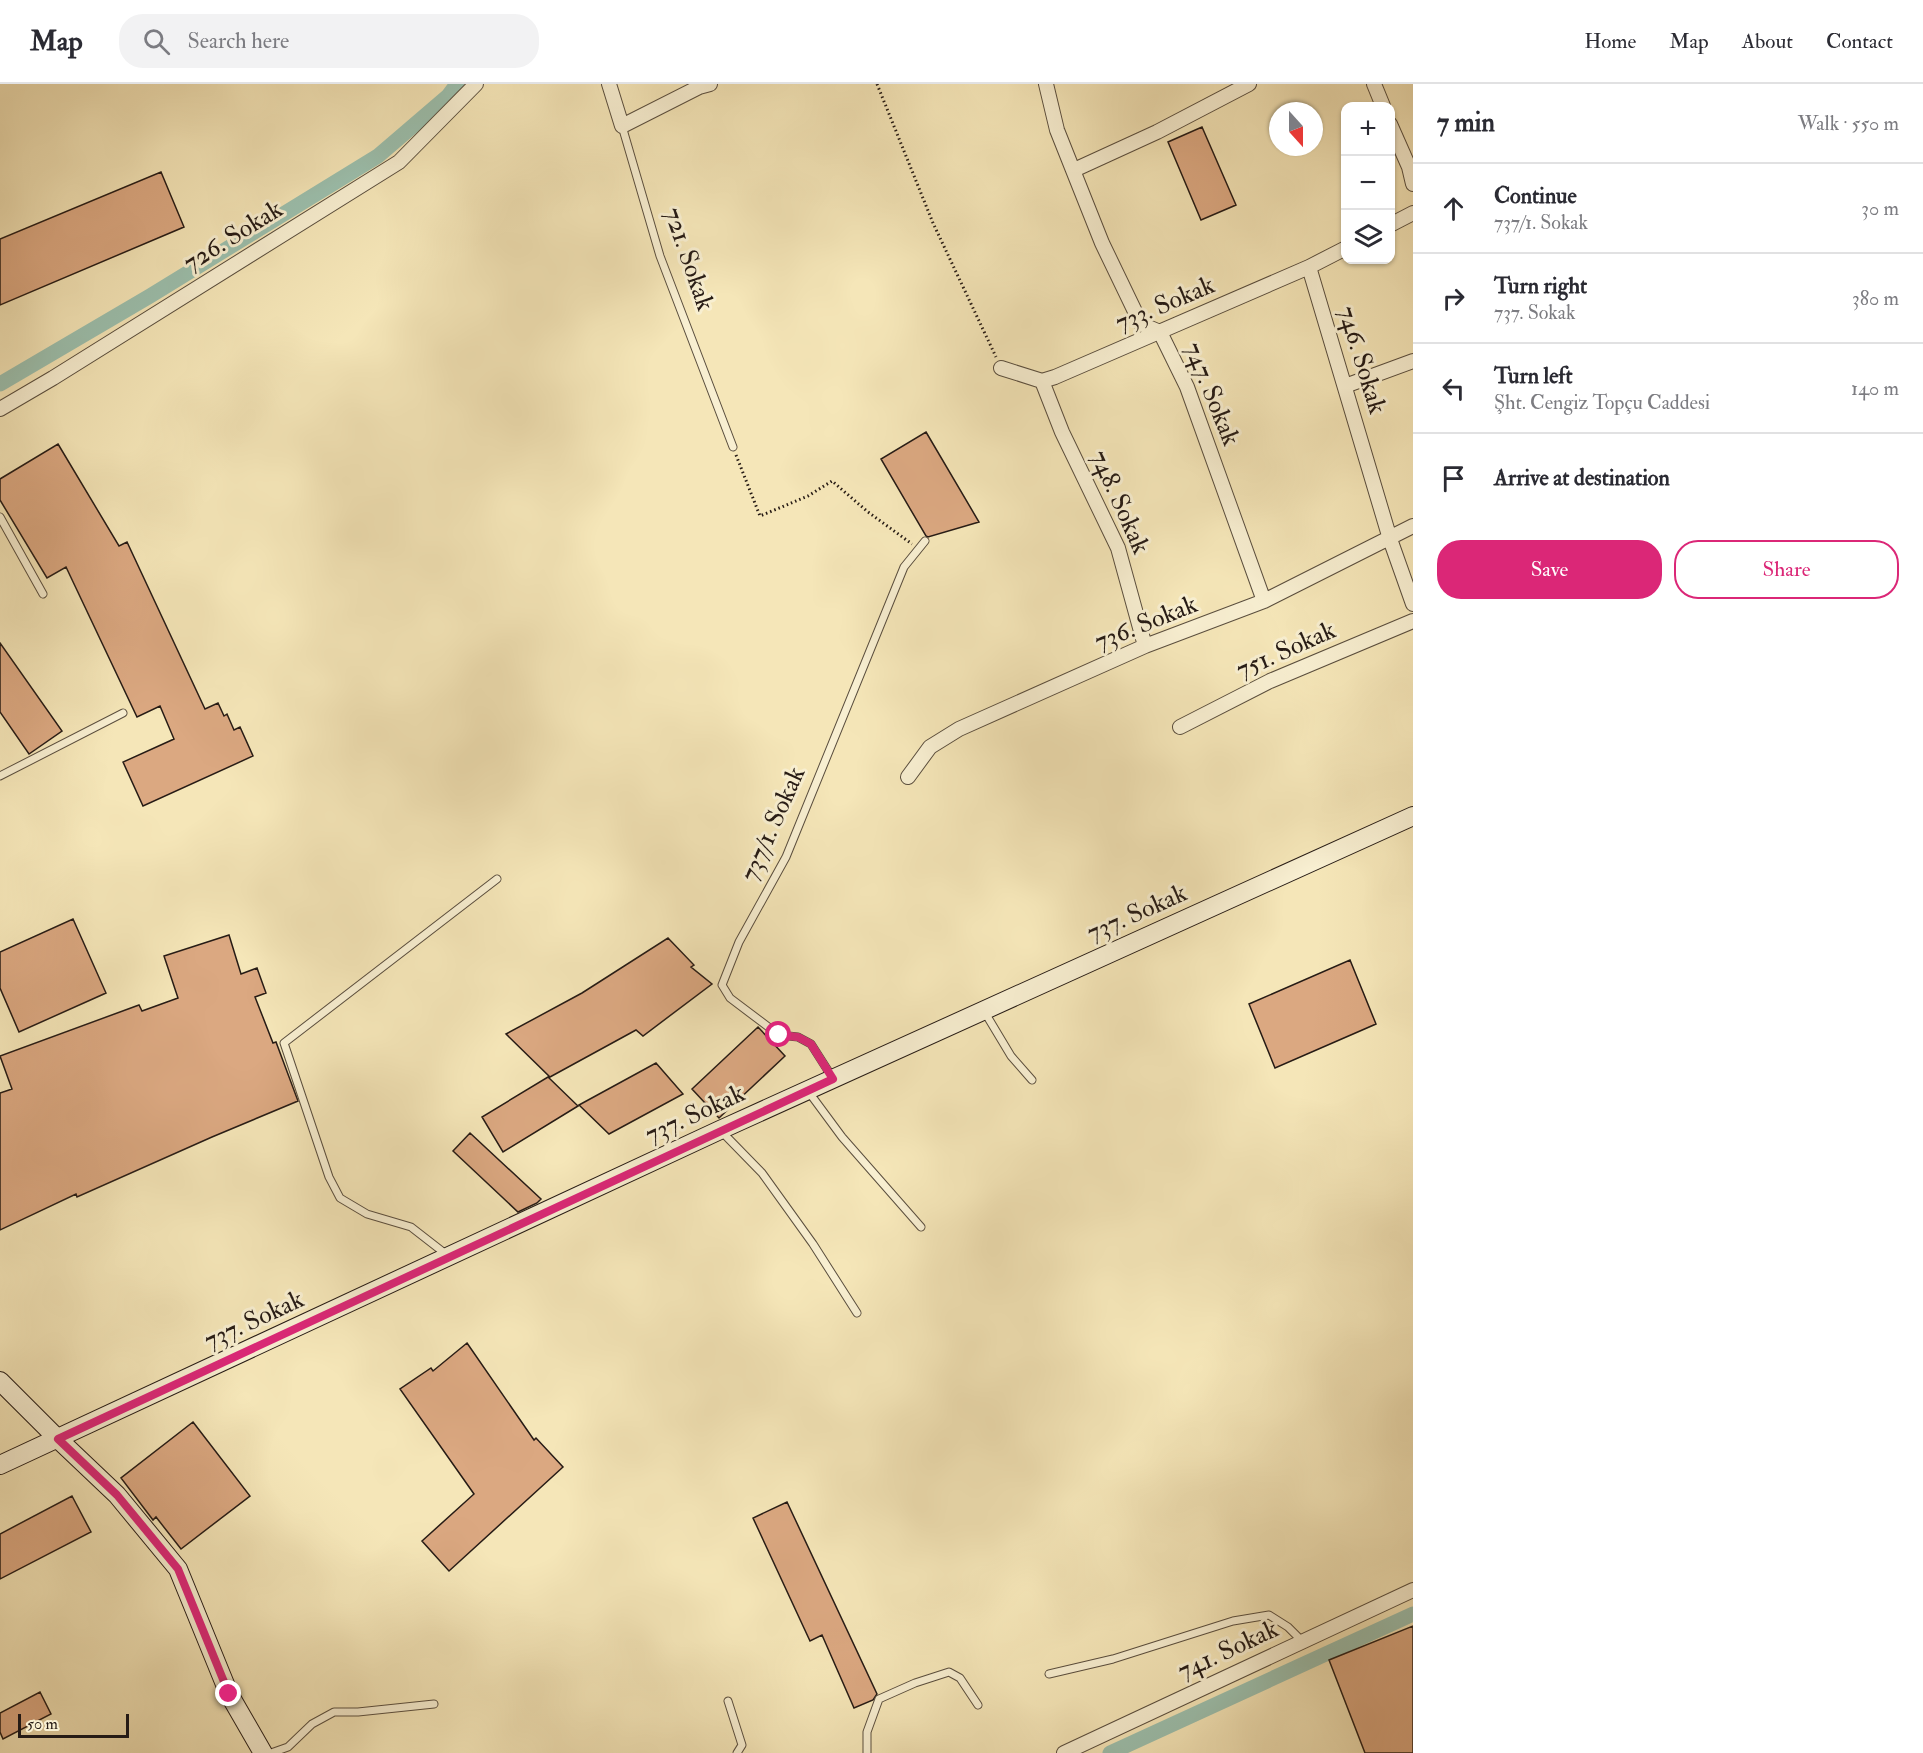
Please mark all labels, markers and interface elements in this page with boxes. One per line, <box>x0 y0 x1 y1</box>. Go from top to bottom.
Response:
search box <box>119 14 539 68</box>
text: Map <box>30 24 83 59</box>
icon: search <box>140 25 173 58</box>
text: Search here <box>188 27 289 55</box>
text: Home <box>1584 28 1636 55</box>
text: Map <box>1669 28 1709 55</box>
text: About <box>1742 28 1793 55</box>
text: Contact <box>1826 28 1893 55</box>
north arrow <box>1269 102 1323 156</box>
map controls <box>1341 102 1395 264</box>
button: + <box>1341 102 1395 156</box>
text: 7 min <box>1437 107 1495 139</box>
text: Walk · 550 m <box>1798 111 1899 136</box>
button: − <box>1341 156 1395 210</box>
text: Continue <box>1494 182 1577 210</box>
icon: ahead <box>1437 192 1470 225</box>
street label: 726. Sokak <box>177 193 289 279</box>
text: 30 m <box>1861 196 1899 221</box>
street label: 721. Sokak <box>656 203 722 315</box>
button: layers <box>1341 210 1395 264</box>
text: 737/1. Sokak <box>1494 210 1588 235</box>
street label: 733. Sokak <box>1111 269 1220 339</box>
text: Turn right <box>1494 272 1587 300</box>
icon: right <box>1437 282 1470 315</box>
text: 380 m <box>1852 286 1899 311</box>
text: 737. Sokak <box>1494 300 1576 325</box>
street label: 746. Sokak <box>1330 302 1394 418</box>
street label: 747. Sokak <box>1177 338 1247 451</box>
text: Turn left <box>1494 362 1573 390</box>
icon: left <box>1437 372 1470 405</box>
text: 140 m <box>1851 376 1899 401</box>
text: Şht. Cengiz Topçu Caddesi <box>1494 390 1710 415</box>
street label: 748. Sokak <box>1083 445 1157 559</box>
icon: arrive <box>1437 462 1470 495</box>
text: Arrive at destination <box>1494 464 1670 492</box>
button: Save <box>1437 540 1662 599</box>
button: Share <box>1674 540 1899 599</box>
street label: 736. Sokak <box>1090 588 1202 658</box>
street label: 751. Sokak <box>1231 614 1341 686</box>
street label: 737/1. Sokak <box>734 761 813 886</box>
street label: 737. Sokak <box>1082 877 1192 949</box>
route start <box>765 1021 791 1047</box>
street label: 737. Sokak <box>640 1077 750 1151</box>
street label: 737. Sokak <box>199 1283 309 1357</box>
street label: 741. Sokak <box>1173 1613 1284 1687</box>
route end <box>215 1680 241 1706</box>
scale bar <box>18 1711 129 1738</box>
text: 50 m <box>27 1714 58 1734</box>

